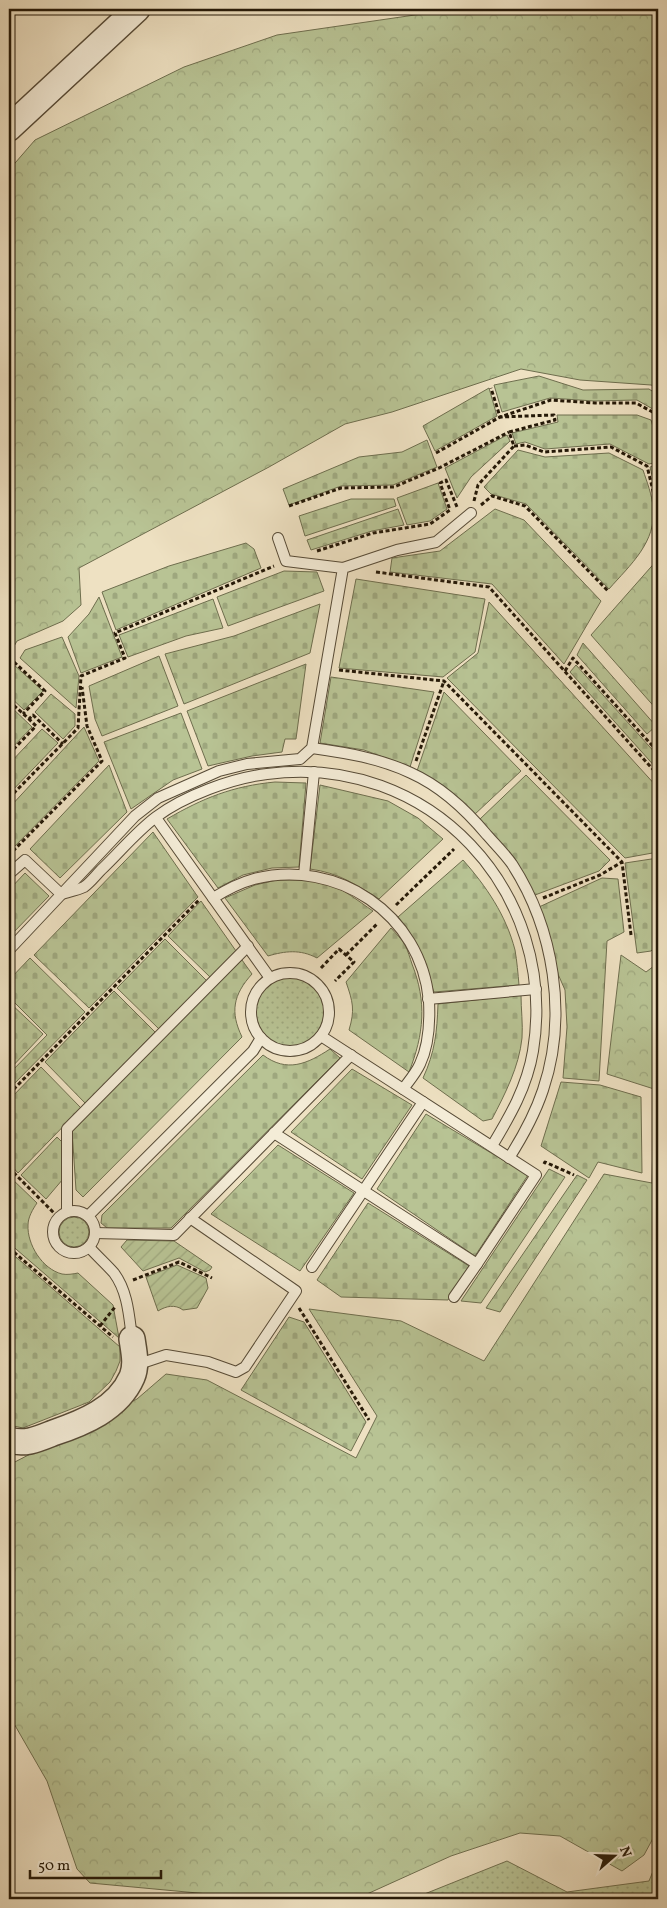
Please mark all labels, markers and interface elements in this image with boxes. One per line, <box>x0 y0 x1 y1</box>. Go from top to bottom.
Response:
north arrow <box>590 1830 640 1880</box>
text: N <box>614 1844 635 1860</box>
scale bar <box>30 1848 161 1880</box>
text: 50 m <box>38 1856 70 1877</box>

